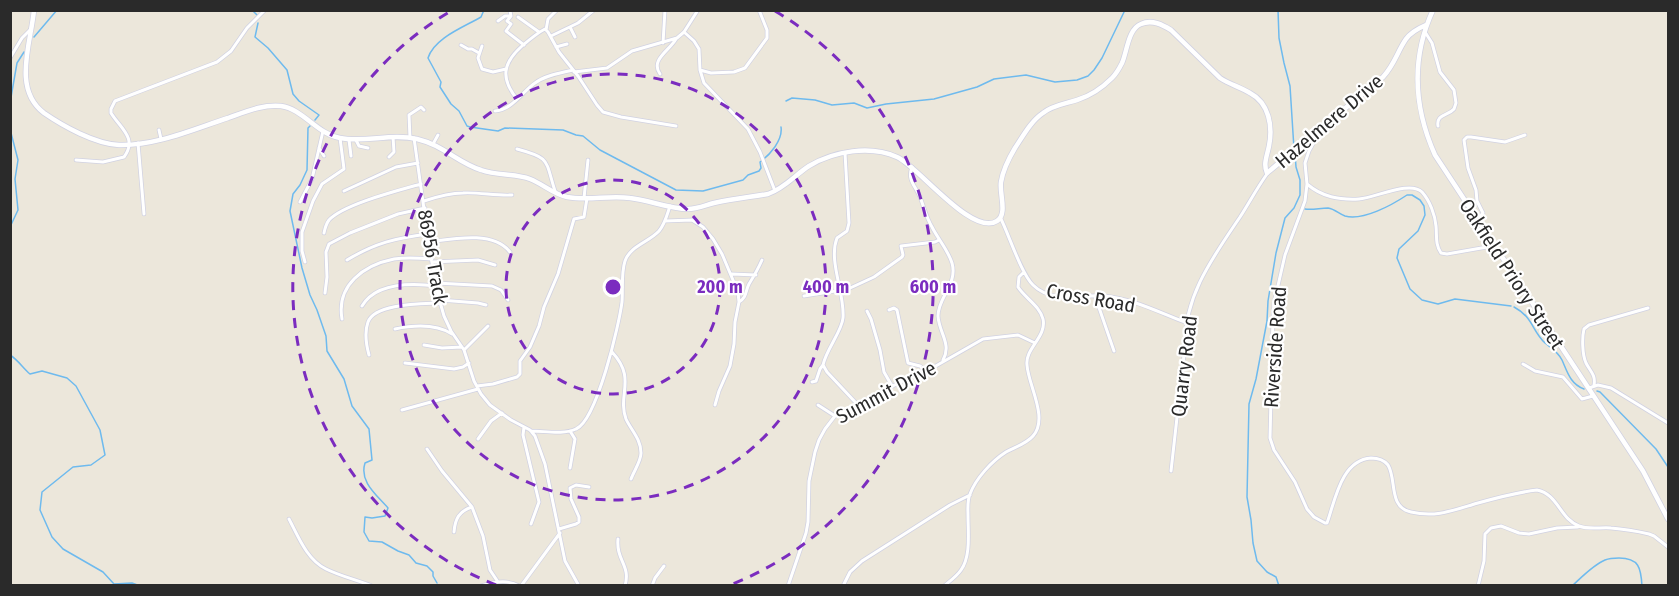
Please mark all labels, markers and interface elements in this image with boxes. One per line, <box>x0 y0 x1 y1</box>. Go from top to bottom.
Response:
street label: Hazelmere Drive <box>1270 69 1388 173</box>
street label: Oakfield Priory Street <box>1454 194 1570 354</box>
street label: 86956 Track <box>413 208 453 307</box>
text: 200 m <box>696 276 743 298</box>
text: 400 m <box>803 276 849 298</box>
text: 600 m <box>910 276 956 298</box>
centre of rings <box>603 277 623 297</box>
street label: Cross Road <box>1045 278 1137 318</box>
street label: Riverside Road <box>1259 285 1291 409</box>
street label: Quarry Road <box>1166 314 1202 418</box>
street label: Summit Drive <box>832 356 940 428</box>

